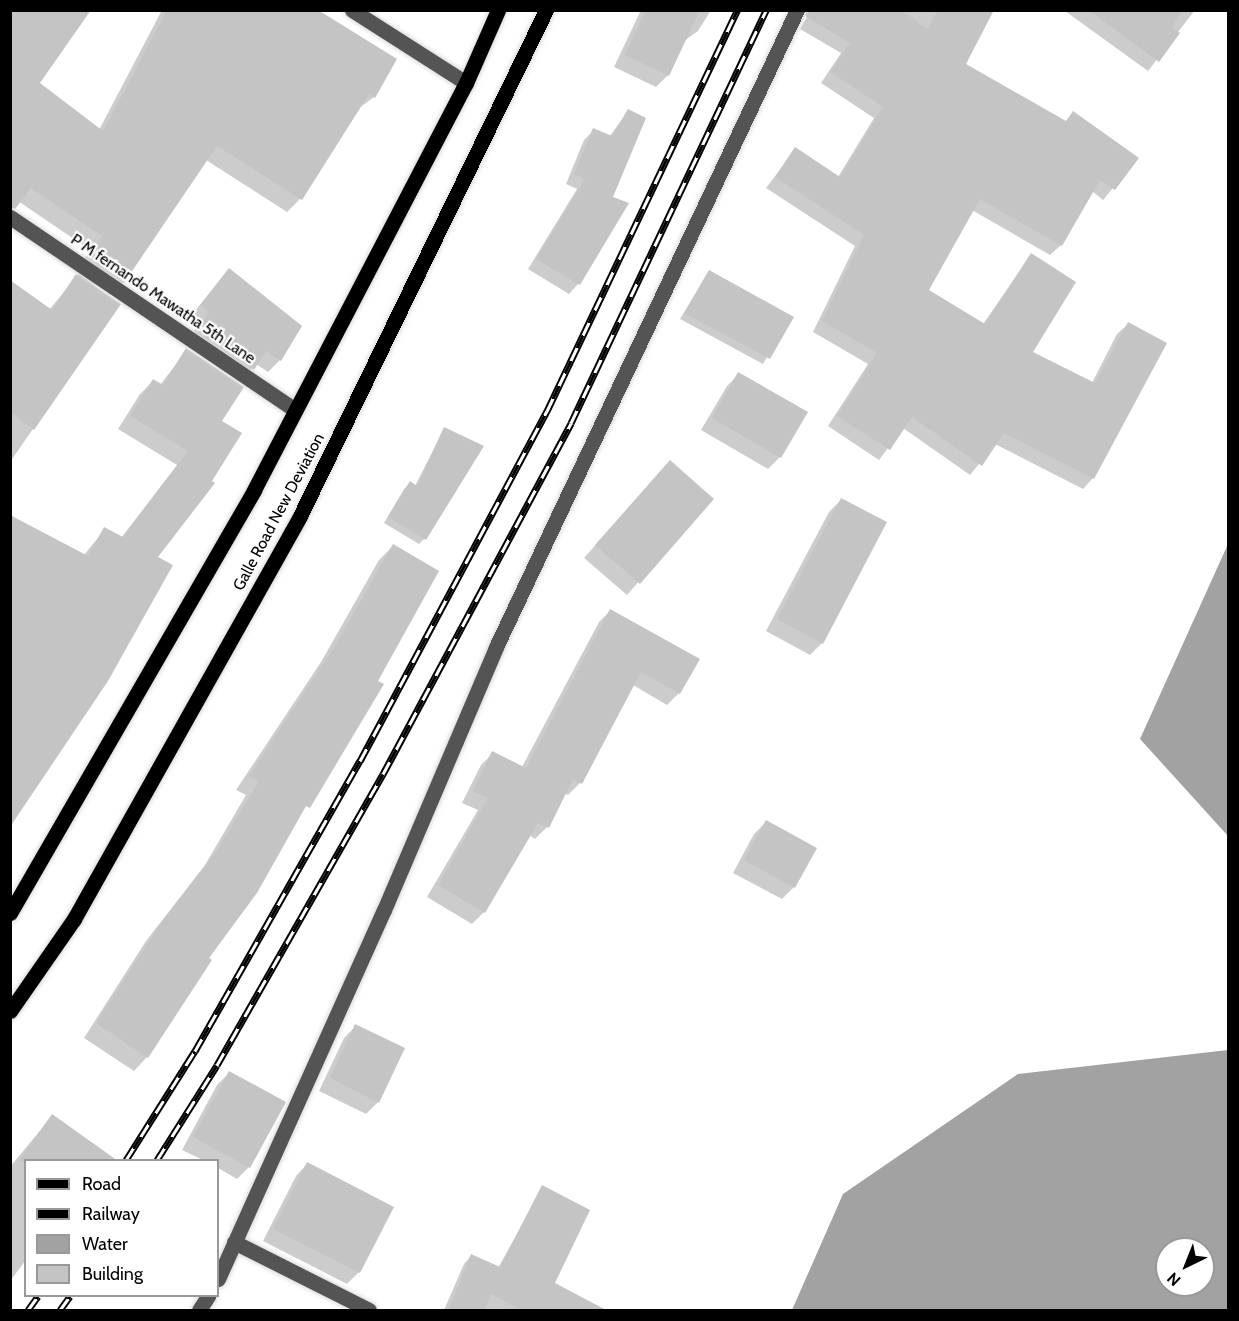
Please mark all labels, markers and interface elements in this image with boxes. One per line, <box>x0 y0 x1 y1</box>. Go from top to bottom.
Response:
street label: P M fernando Mawatha 5th Lane <box>67 230 259 368</box>
street label: Galle Road New Deviation <box>229 430 329 594</box>
legend <box>24 1159 219 1297</box>
text: Road <box>82 1173 121 1195</box>
text: Railway <box>82 1203 140 1225</box>
text: Water <box>82 1233 128 1255</box>
north arrow <box>1155 1237 1215 1297</box>
text: Building <box>82 1263 143 1285</box>
text: N <box>1163 1268 1184 1290</box>

